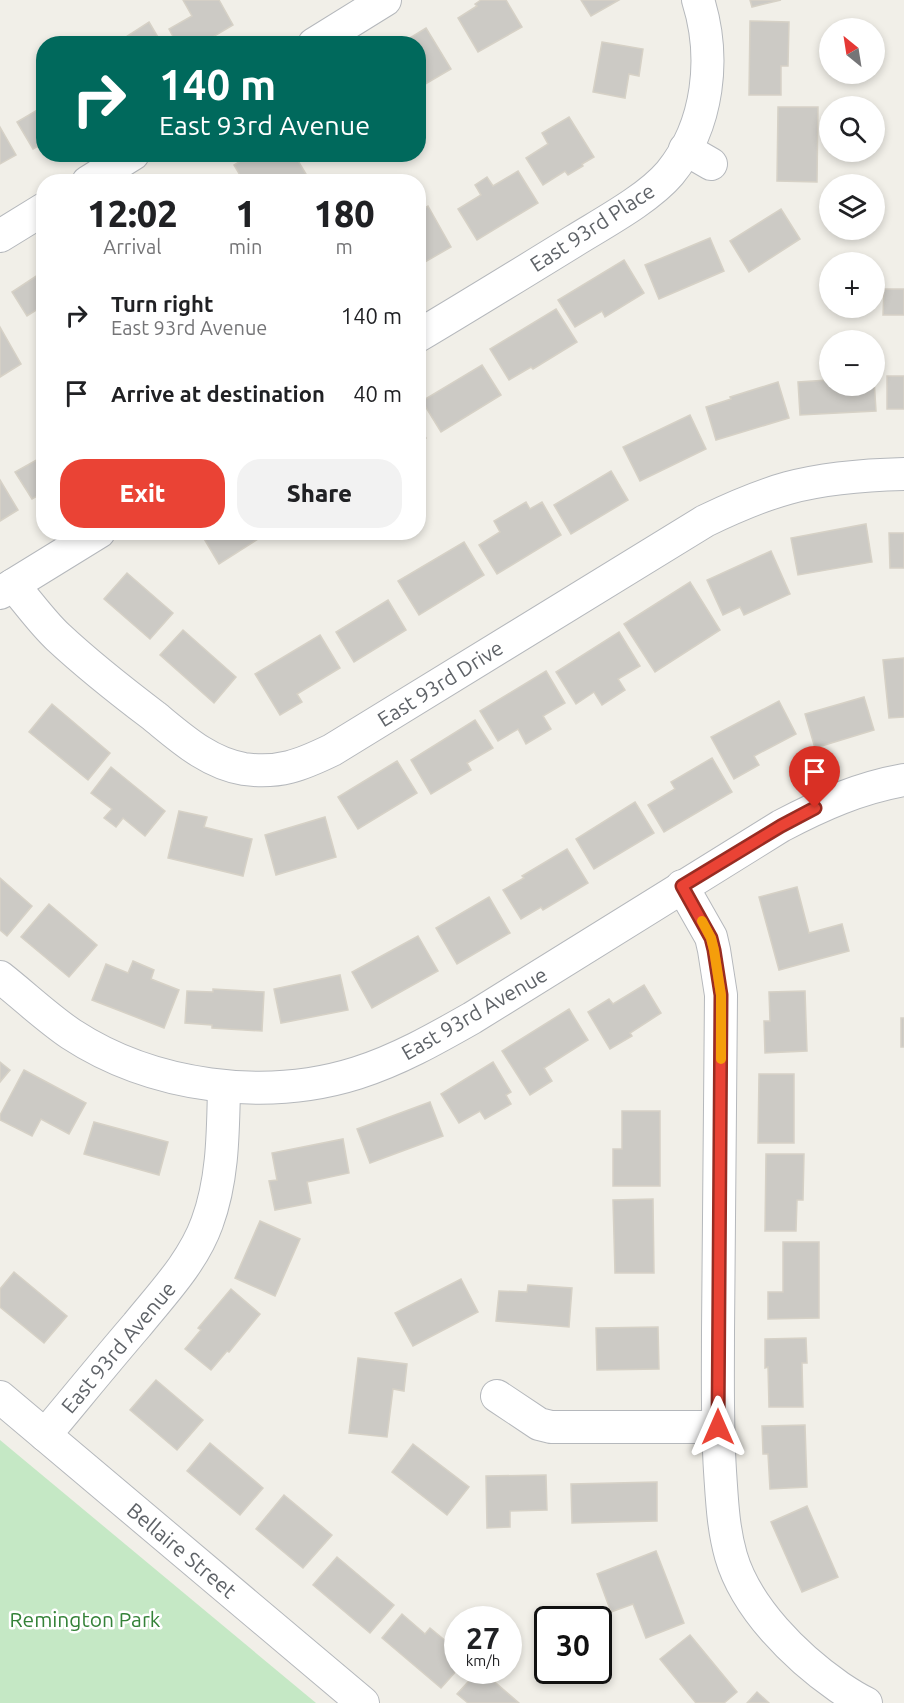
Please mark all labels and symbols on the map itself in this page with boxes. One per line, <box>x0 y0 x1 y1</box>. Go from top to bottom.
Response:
north arrow <box>819 18 885 84</box>
street label: East 93rd Place <box>525 178 659 276</box>
street label: East 93rd Drive <box>373 635 507 731</box>
pin <box>789 746 840 808</box>
street label: East 93rd Avenue <box>397 962 551 1064</box>
street label: East 93rd Avenue <box>56 1276 180 1418</box>
position arrow <box>686 1395 750 1459</box>
street label: Bellaire Street <box>123 1497 241 1603</box>
speed limit sign: 30 <box>534 1606 612 1684</box>
park label: Remington Park <box>10 1607 161 1631</box>

